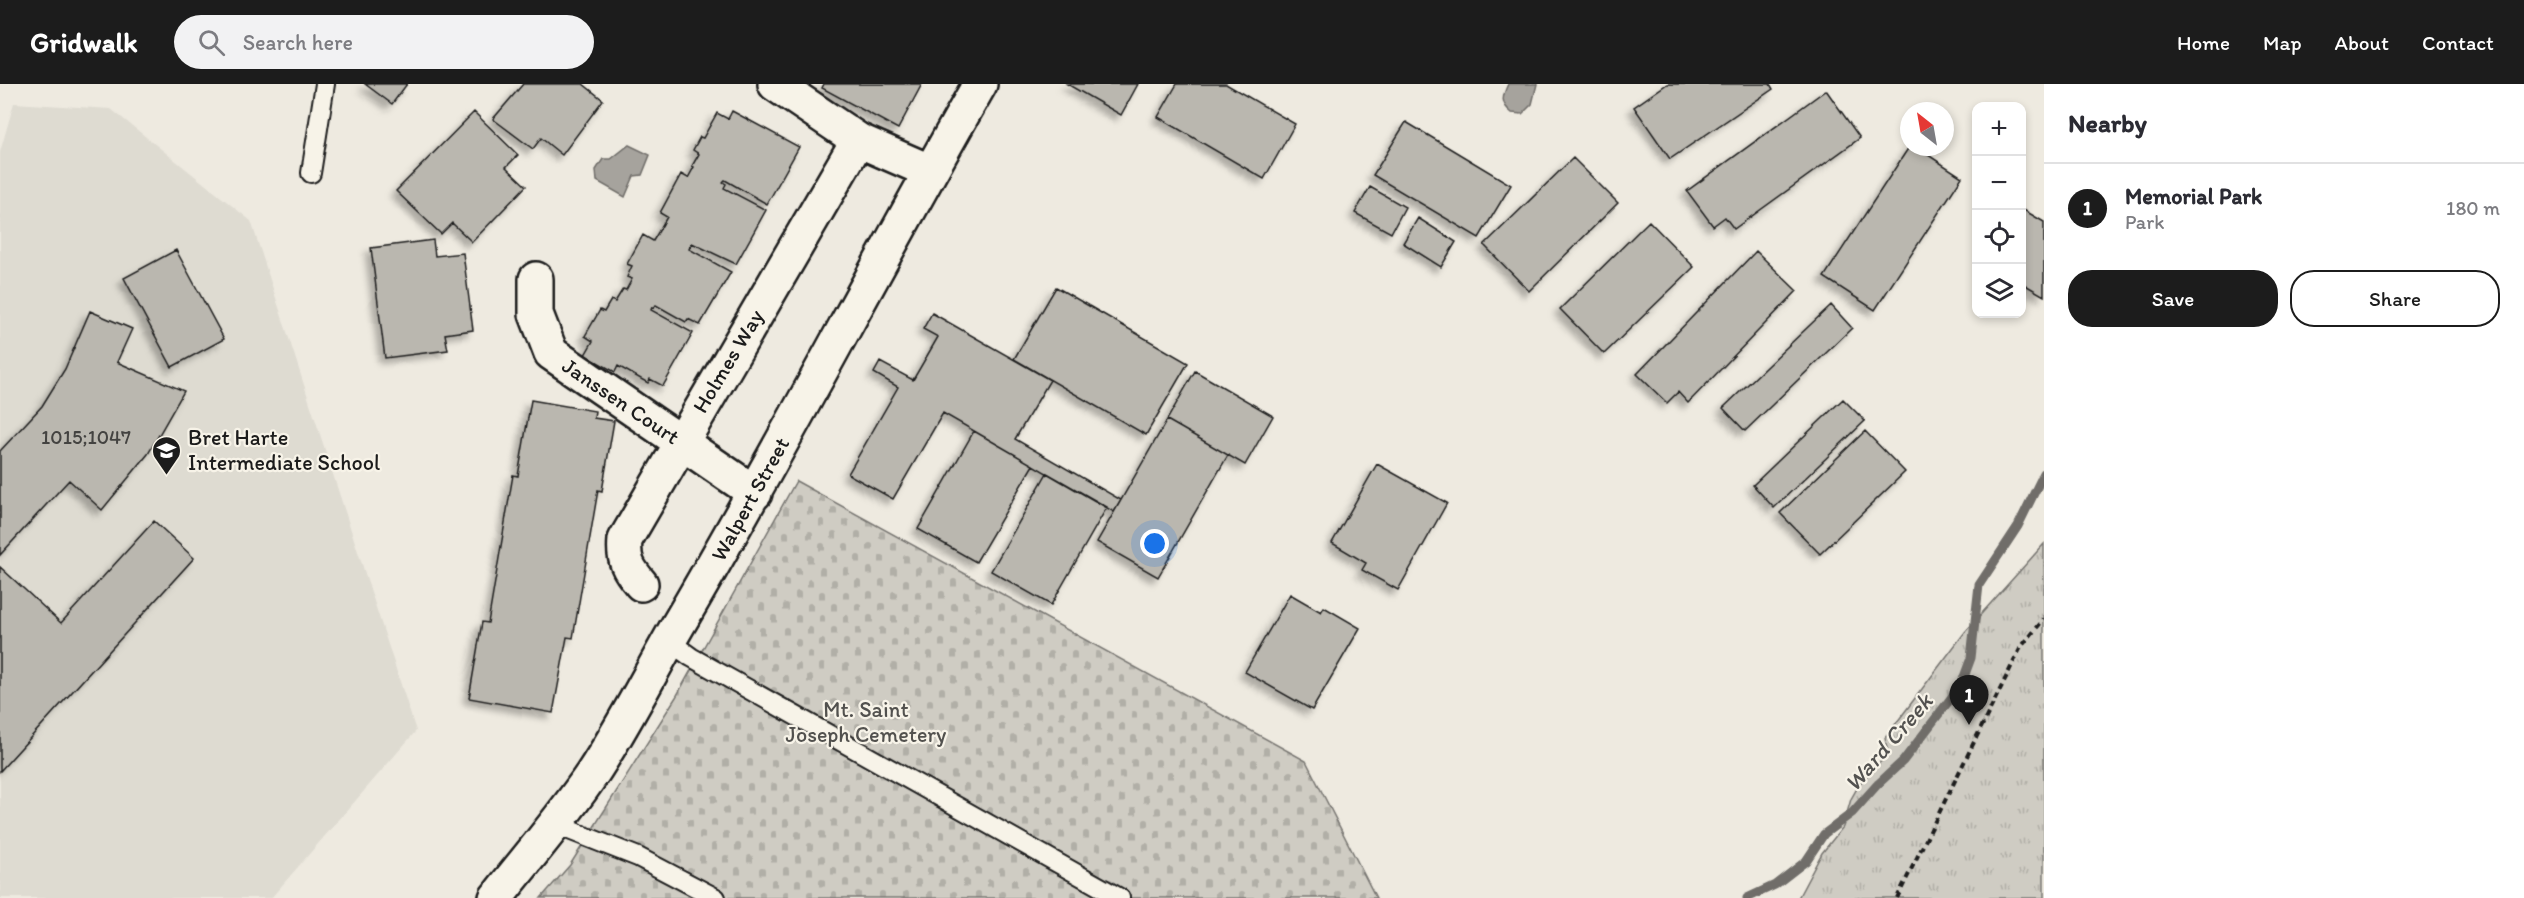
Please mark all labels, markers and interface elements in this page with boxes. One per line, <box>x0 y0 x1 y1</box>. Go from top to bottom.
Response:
search box <box>174 15 594 69</box>
text: Gridwalk <box>30 25 138 59</box>
icon: search <box>195 26 228 59</box>
text: Search here <box>243 29 353 56</box>
text: Home <box>2177 30 2230 55</box>
text: Map <box>2263 30 2302 55</box>
text: About <box>2335 30 2389 55</box>
text: Contact <box>2422 30 2494 55</box>
north arrow <box>1900 102 1954 156</box>
map controls <box>1972 102 2026 318</box>
button: + <box>1972 102 2026 156</box>
text: Nearby <box>2068 107 2147 139</box>
button: − <box>1972 156 2026 210</box>
text: Memorial Park <box>2125 183 2262 210</box>
text: 1 <box>2083 196 2092 220</box>
text: 180 m <box>2446 196 2500 220</box>
button: locate <box>1972 210 2026 264</box>
text: Park <box>2125 210 2164 234</box>
button: layers <box>1972 264 2026 318</box>
button: Save <box>2068 270 2278 327</box>
button: Share <box>2290 270 2500 327</box>
street label: Holmes Way <box>686 304 770 418</box>
street label: Janssen Court <box>557 352 685 450</box>
place label: Bret Harte Intermediate School <box>188 424 380 476</box>
house number: 1015;1047 <box>41 425 131 449</box>
street label: Walpert Street <box>705 432 795 566</box>
school or university icon: Bret Harte Intermediate School <box>151 434 183 476</box>
your location <box>1140 529 1169 558</box>
pin: 1 <box>1950 676 1988 725</box>
water label: Ward Creek <box>1838 686 1939 797</box>
park label: Mt. Saint Joseph Cemetery <box>786 696 947 748</box>

